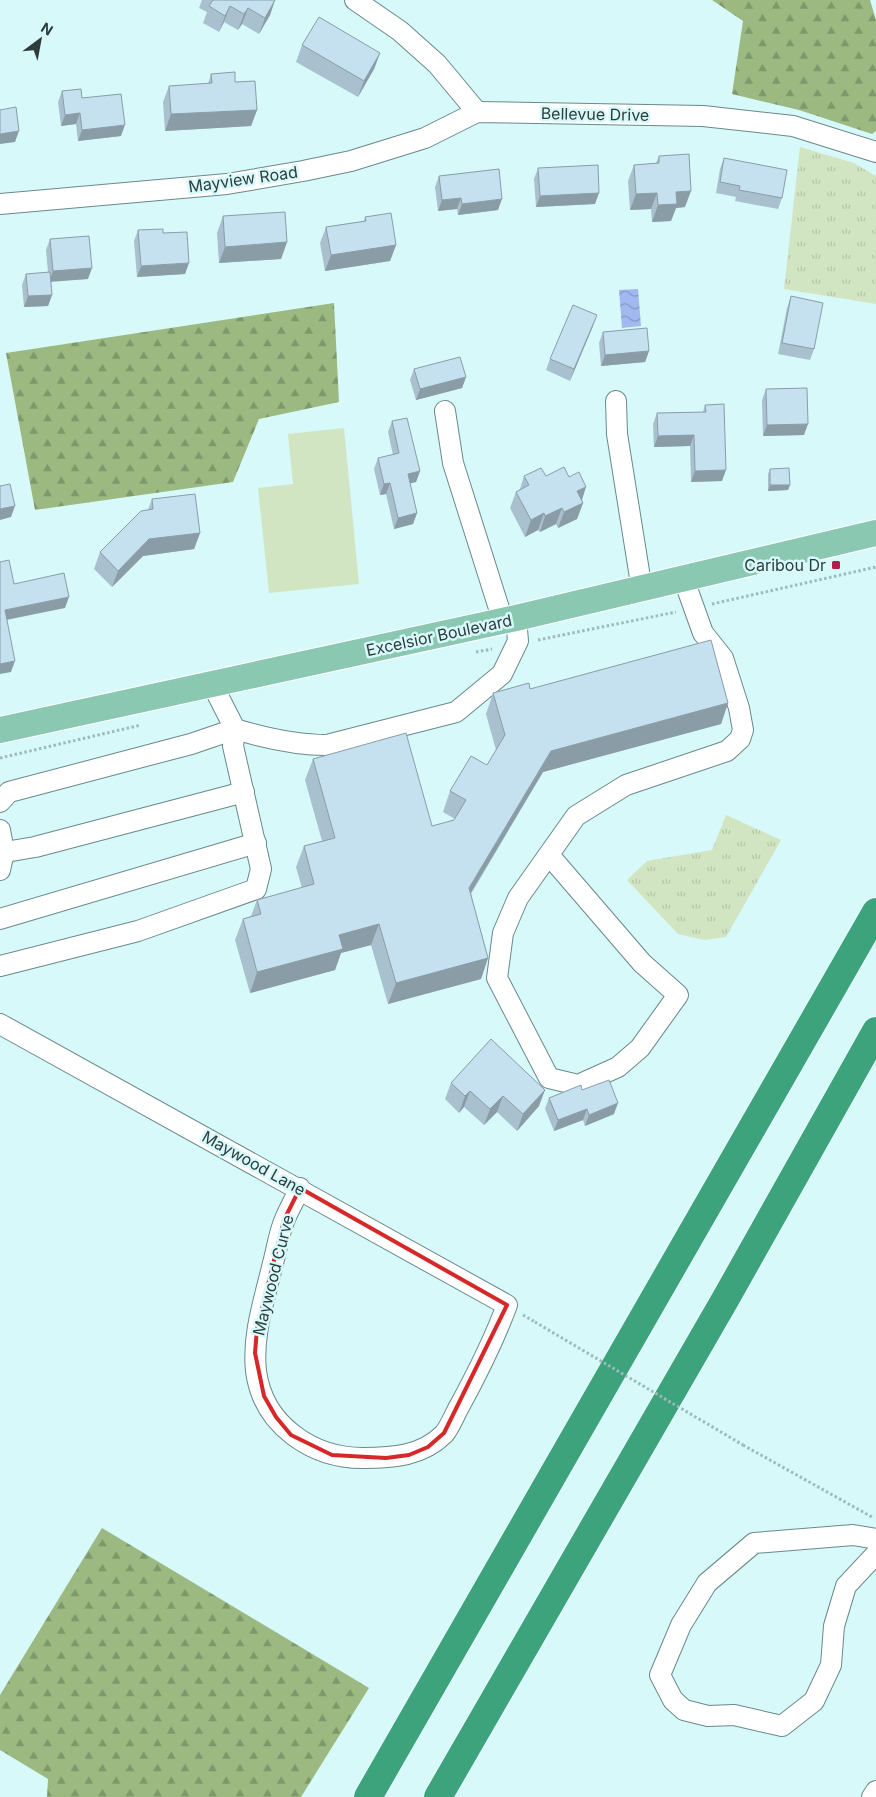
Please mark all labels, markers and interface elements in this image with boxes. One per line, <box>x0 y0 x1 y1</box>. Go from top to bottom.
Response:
north arrow <box>15 15 65 65</box>
text: N <box>38 19 56 39</box>
street label: Bellevue Drive <box>541 103 649 125</box>
street label: Mayview Road <box>187 161 299 197</box>
place label: Caribou Dr <box>744 555 826 575</box>
marker: Caribou Dr <box>830 559 842 571</box>
street label: Excelsior Boulevard <box>364 610 514 660</box>
street label: Maywood Lane <box>199 1126 309 1200</box>
street label: Maywood Curve <box>248 1212 298 1338</box>

